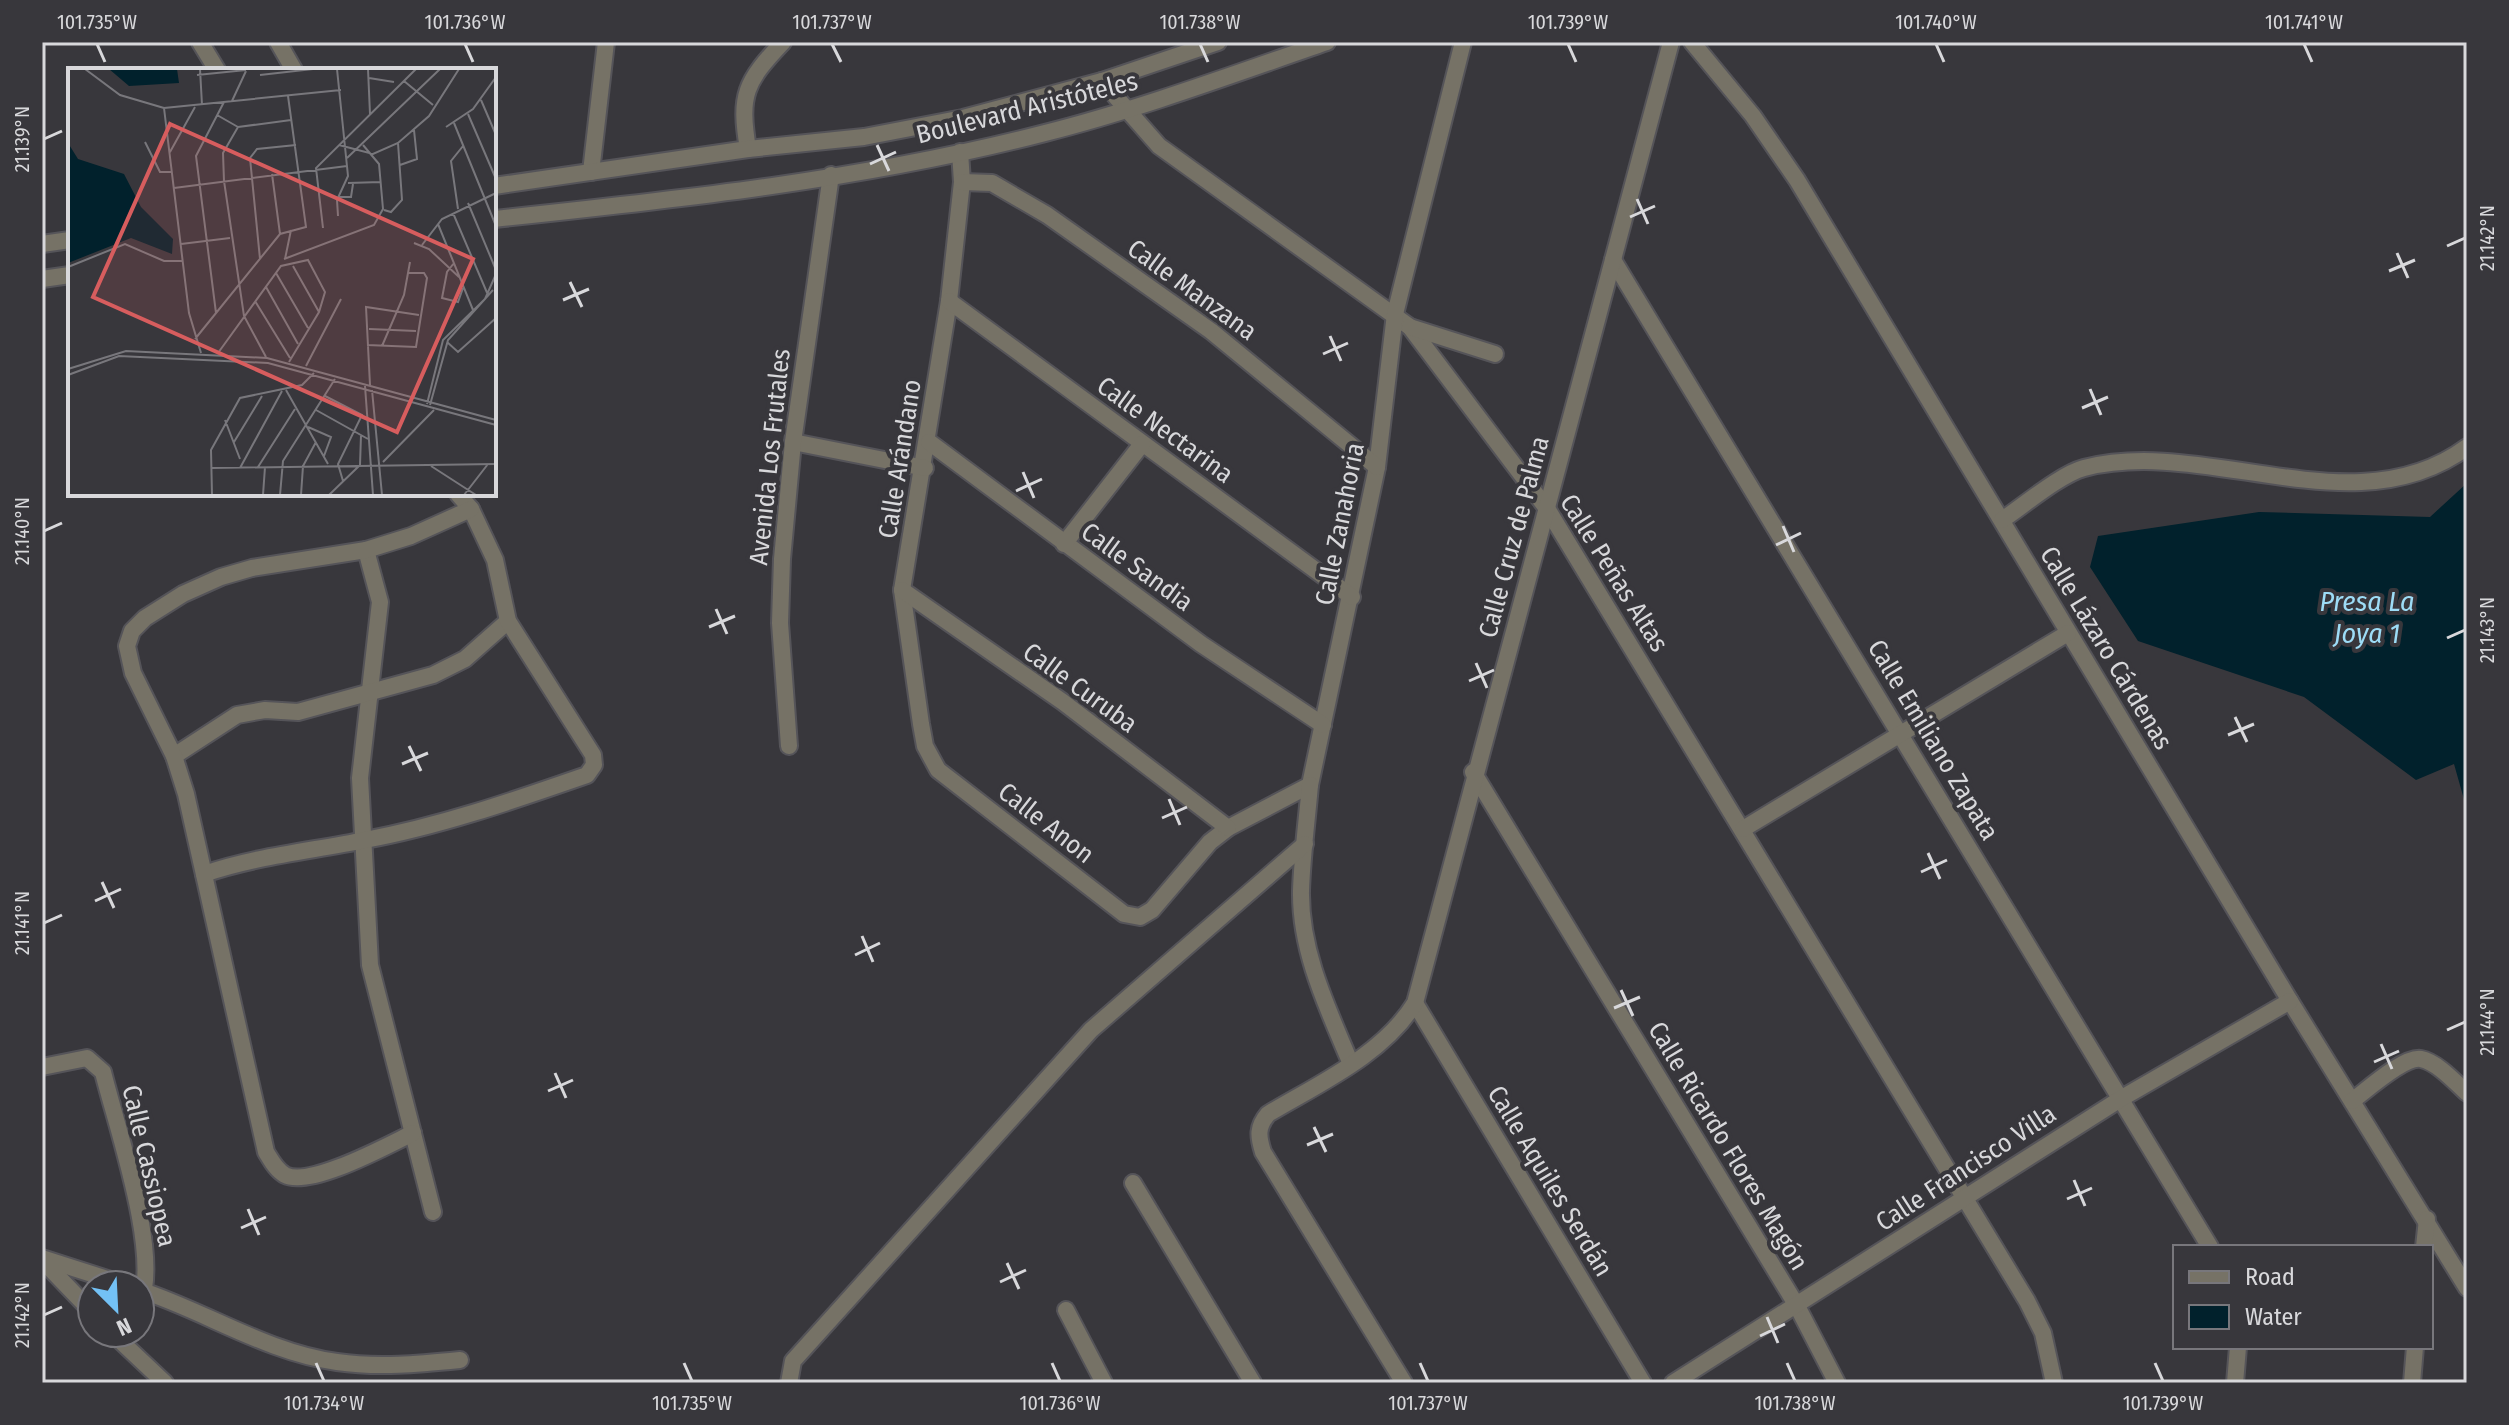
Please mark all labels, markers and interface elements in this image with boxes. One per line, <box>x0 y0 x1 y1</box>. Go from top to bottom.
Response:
text: 101.735°W <box>57 10 137 34</box>
text: 101.736°W <box>425 10 505 34</box>
text: 101.737°W <box>792 10 872 34</box>
text: 101.738°W <box>1159 10 1241 34</box>
text: 101.739°W <box>1528 10 1608 34</box>
text: 101.740°W <box>1895 10 1977 34</box>
text: 101.741°W <box>2265 10 2343 34</box>
street label: Boulevard Aristóteles <box>913 65 1141 151</box>
inset map <box>68 68 496 496</box>
text: 21.139°N <box>10 106 34 172</box>
text: 21.142°N <box>2475 205 2499 271</box>
street label: Calle Manzana <box>1121 233 1263 347</box>
street label: Avenida Los Frutales <box>743 347 797 567</box>
street label: Calle Nectarina <box>1091 370 1239 490</box>
street label: Calle Arándano <box>872 377 928 541</box>
street label: Calle Cruz de Palma <box>1472 433 1556 641</box>
street label: Calle Zanahoria <box>1309 440 1371 608</box>
street label: Calle Peñas Altas <box>1553 489 1675 657</box>
text: 21.140°N <box>10 497 34 565</box>
street label: Calle Sandia <box>1075 516 1199 618</box>
street label: Calle Lázaro Cárdenas <box>2033 541 2179 755</box>
water label: Presa La Joya 1 <box>2319 585 2415 650</box>
text: 21.143°N <box>2475 597 2499 663</box>
street label: Calle Emiliano Zapata <box>1861 634 2005 846</box>
street label: Calle Curuba <box>1017 636 1143 740</box>
street label: Calle Anon <box>992 776 1100 870</box>
text: 21.141°N <box>10 891 34 955</box>
text: 21.144°N <box>2475 988 2499 1056</box>
street label: Calle Ricardo Flores Magón <box>1641 1016 1815 1276</box>
street label: Calle Aquiles Serdán <box>1481 1080 1619 1282</box>
street label: Calle Cassiopea <box>115 1082 183 1250</box>
street label: Calle Francisco Villa <box>1870 1098 2062 1238</box>
legend <box>2173 1245 2433 1349</box>
text: Road <box>2245 1263 2295 1291</box>
north arrow <box>76 1269 156 1349</box>
text: 21.142°N <box>10 1282 34 1348</box>
text: Water <box>2245 1303 2302 1331</box>
text: N <box>112 1312 135 1342</box>
text: 101.734°W <box>284 1391 364 1415</box>
text: 101.735°W <box>652 1391 732 1415</box>
text: 101.736°W <box>1020 1391 1100 1415</box>
text: 101.737°W <box>1388 1391 1468 1415</box>
text: 101.738°W <box>1754 1391 1836 1415</box>
text: 101.739°W <box>2123 1391 2203 1415</box>

